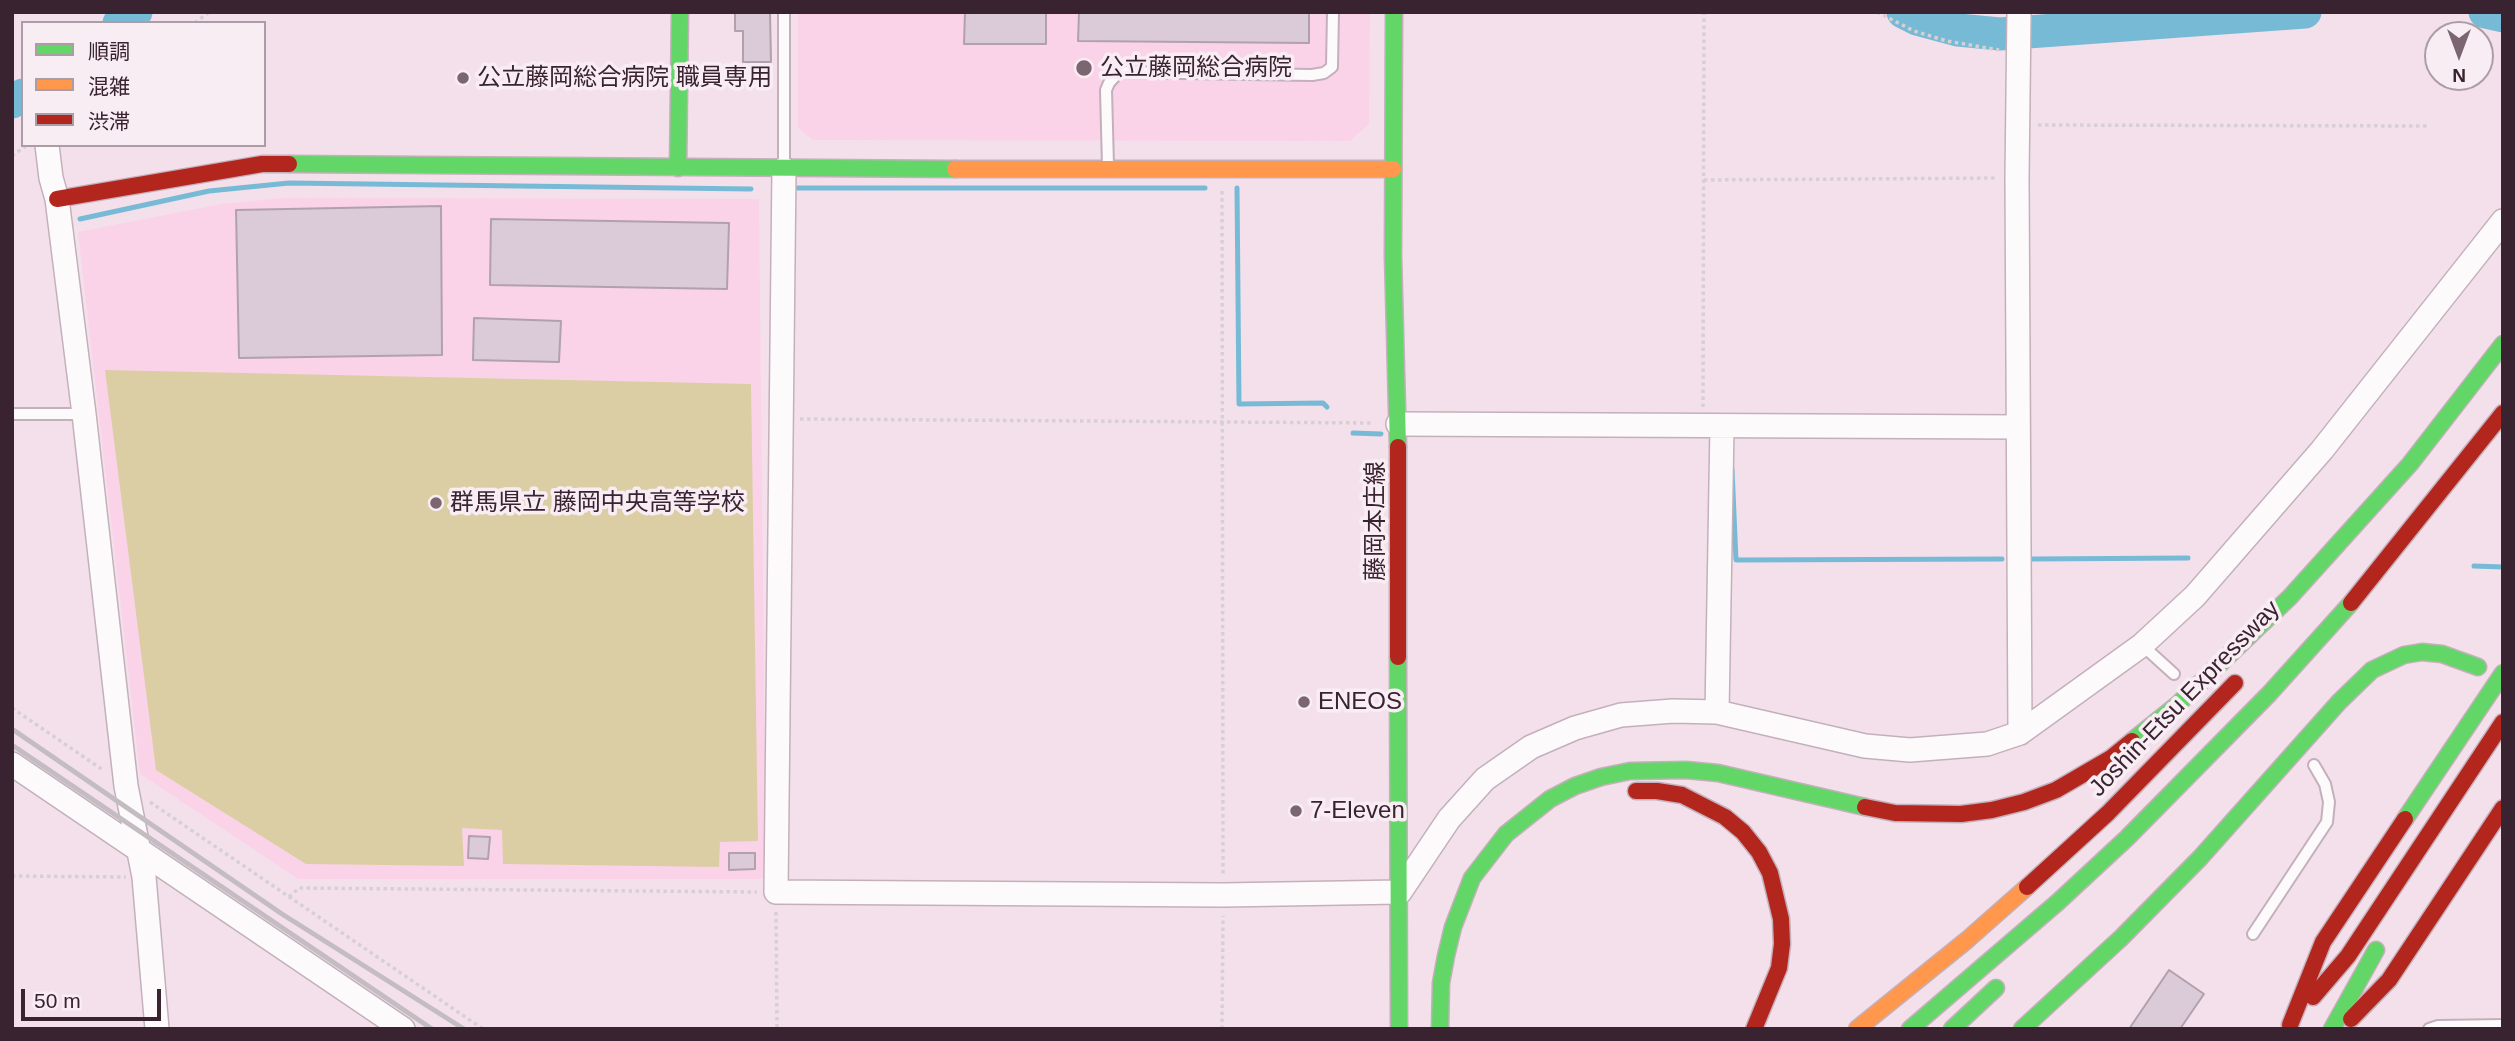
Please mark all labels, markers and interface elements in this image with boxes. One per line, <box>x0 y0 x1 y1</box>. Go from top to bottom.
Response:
legend <box>21 21 266 147</box>
north arrow <box>2424 21 2494 91</box>
text: 順調 <box>88 40 130 63</box>
place label: 公立藤岡総合病院 <box>1100 54 1292 82</box>
marker: 公立藤岡総合病院 <box>1074 58 1094 78</box>
place label: 公立藤岡総合病院 職員専用 <box>477 64 772 92</box>
text: N <box>2452 65 2466 86</box>
marker: 公立藤岡総合病院 職員専用 <box>455 70 471 86</box>
text: 混雑 <box>88 75 130 98</box>
text: 渋滞 <box>88 110 130 133</box>
street label: 藤岡本庄線 <box>1362 461 1390 581</box>
place label: 群馬県立 藤岡中央高等学校 <box>450 489 745 517</box>
marker: 群馬県立 藤岡中央高等学校 <box>428 495 444 511</box>
street label: Joshin-Etsu Expressway <box>2084 595 2286 803</box>
place label: ENEOS <box>1318 688 1402 716</box>
marker: ENEOS <box>1296 694 1312 710</box>
place label: 7-Eleven <box>1310 797 1405 825</box>
marker: 7-Eleven <box>1288 803 1304 819</box>
scale bar <box>24 974 164 1018</box>
text: 50 m <box>34 989 81 1012</box>

